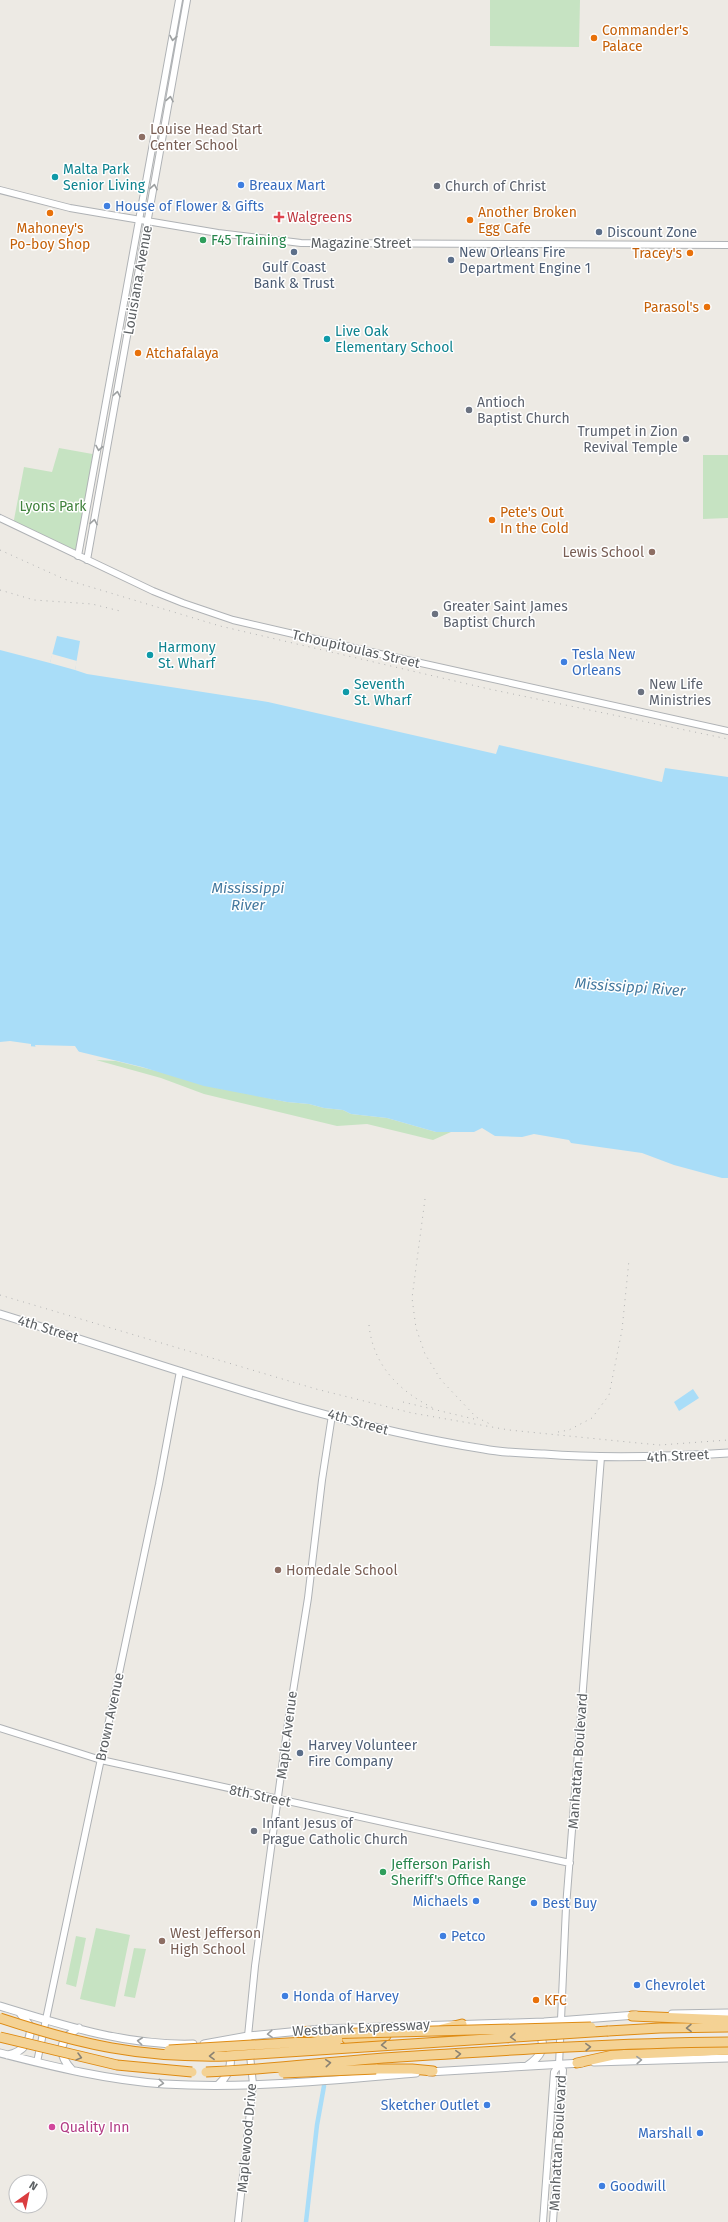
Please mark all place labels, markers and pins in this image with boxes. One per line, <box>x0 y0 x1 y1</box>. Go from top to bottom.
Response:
place label: Commander's Palace <box>602 22 689 55</box>
marker: Commander's Palace <box>589 33 599 43</box>
place label: Louise Head Start Center School <box>150 121 263 154</box>
marker: Louise Head Start Center School <box>137 132 147 142</box>
place label: Malta Park Senior Living <box>63 161 146 194</box>
marker: Malta Park Senior Living <box>50 172 60 182</box>
place label: Breaux Mart <box>249 177 326 194</box>
place label: Church of Christ <box>445 178 547 195</box>
marker: Breaux Mart <box>236 180 246 190</box>
marker: Church of Christ <box>432 181 442 191</box>
place label: House of Flower & Gifts <box>115 198 264 215</box>
marker: House of Flower & Gifts <box>102 201 112 211</box>
place label: Another Broken Egg Cafe <box>478 204 577 237</box>
marker: Mahoney's Po-boy Shop <box>45 208 55 218</box>
place label: Walgreens <box>287 209 352 226</box>
marker: Walgreens <box>274 212 284 222</box>
marker: Another Broken Egg Cafe <box>465 215 475 225</box>
place label: Mahoney's Po-boy Shop <box>10 220 90 253</box>
place label: Discount Zone <box>607 224 697 241</box>
marker: Discount Zone <box>594 227 604 237</box>
place label: F45 Training <box>211 232 287 249</box>
marker: F45 Training <box>198 235 208 245</box>
place label: New Orleans Fire Department Engine 1 <box>459 244 591 277</box>
place label: Tracey's <box>632 245 682 262</box>
marker: Gulf Coast Bank & Trust <box>289 247 299 257</box>
marker: Tracey's <box>685 248 695 258</box>
marker: New Orleans Fire Department Engine 1 <box>446 255 456 265</box>
place label: Gulf Coast Bank & Trust <box>253 259 335 292</box>
place label: Parasol's <box>644 299 699 316</box>
marker: Parasol's <box>702 302 712 312</box>
place label: Live Oak Elementary School <box>335 323 453 356</box>
marker: Live Oak Elementary School <box>322 334 332 344</box>
place label: Atchafalaya <box>146 345 219 362</box>
marker: Atchafalaya <box>133 348 143 358</box>
place label: Antioch Baptist Church <box>477 394 570 427</box>
marker: Antioch Baptist Church <box>464 405 474 415</box>
place label: Trumpet in Zion Revival Temple <box>577 423 678 456</box>
marker: Trumpet in Zion Revival Temple <box>681 434 691 444</box>
place label: Pete's Out In the Cold <box>500 504 569 537</box>
marker: Pete's Out In the Cold <box>487 515 497 525</box>
place label: Lewis School <box>563 544 644 561</box>
marker: Lewis School <box>647 547 657 557</box>
place label: Greater Saint James Baptist Church <box>443 598 568 631</box>
marker: Greater Saint James Baptist Church <box>430 609 440 619</box>
place label: Harmony St. Wharf <box>158 639 217 672</box>
place label: Tesla New Orleans <box>572 646 635 679</box>
marker: Harmony St. Wharf <box>145 650 155 660</box>
marker: Tesla New Orleans <box>559 657 569 667</box>
place label: Seventh St. Wharf <box>354 676 413 709</box>
place label: New Life Ministries <box>649 676 712 709</box>
marker: Seventh St. Wharf <box>341 687 351 697</box>
marker: New Life Ministries <box>636 687 646 697</box>
place label: Homedale School <box>286 1562 398 1579</box>
marker: Homedale School <box>273 1565 283 1575</box>
place label: Harvey Volunteer Fire Company <box>308 1737 418 1770</box>
marker: Harvey Volunteer Fire Company <box>295 1748 305 1758</box>
place label: Infant Jesus of Prague Catholic Church <box>262 1815 408 1848</box>
marker: Infant Jesus of Prague Catholic Church <box>249 1826 259 1836</box>
place label: Jefferson Parish Sheriff's Office Range <box>391 1856 526 1889</box>
marker: Jefferson Parish Sheriff's Office Range <box>378 1867 388 1877</box>
place label: Michaels <box>412 1893 468 1910</box>
place label: Best Buy <box>542 1895 597 1912</box>
marker: Michaels <box>471 1896 481 1906</box>
marker: Best Buy <box>529 1898 539 1908</box>
place label: West Jefferson High School <box>170 1925 261 1958</box>
place label: Petco <box>451 1928 486 1945</box>
marker: Petco <box>438 1931 448 1941</box>
marker: West Jefferson High School <box>157 1936 167 1946</box>
place label: Chevrolet <box>645 1977 706 1994</box>
marker: Chevrolet <box>632 1980 642 1990</box>
place label: Honda of Harvey <box>293 1988 399 2005</box>
marker: Honda of Harvey <box>280 1991 290 2001</box>
place label: KFC <box>544 1992 567 2009</box>
marker: KFC <box>531 1995 541 2005</box>
place label: Sketcher Outlet <box>381 2097 480 2114</box>
marker: Sketcher Outlet <box>482 2100 492 2110</box>
place label: Quality Inn <box>60 2119 129 2136</box>
marker: Quality Inn <box>47 2122 57 2132</box>
place label: Marshall <box>638 2125 692 2142</box>
marker: Marshall <box>695 2128 705 2138</box>
place label: Goodwill <box>610 2178 666 2195</box>
marker: Goodwill <box>597 2181 607 2191</box>

